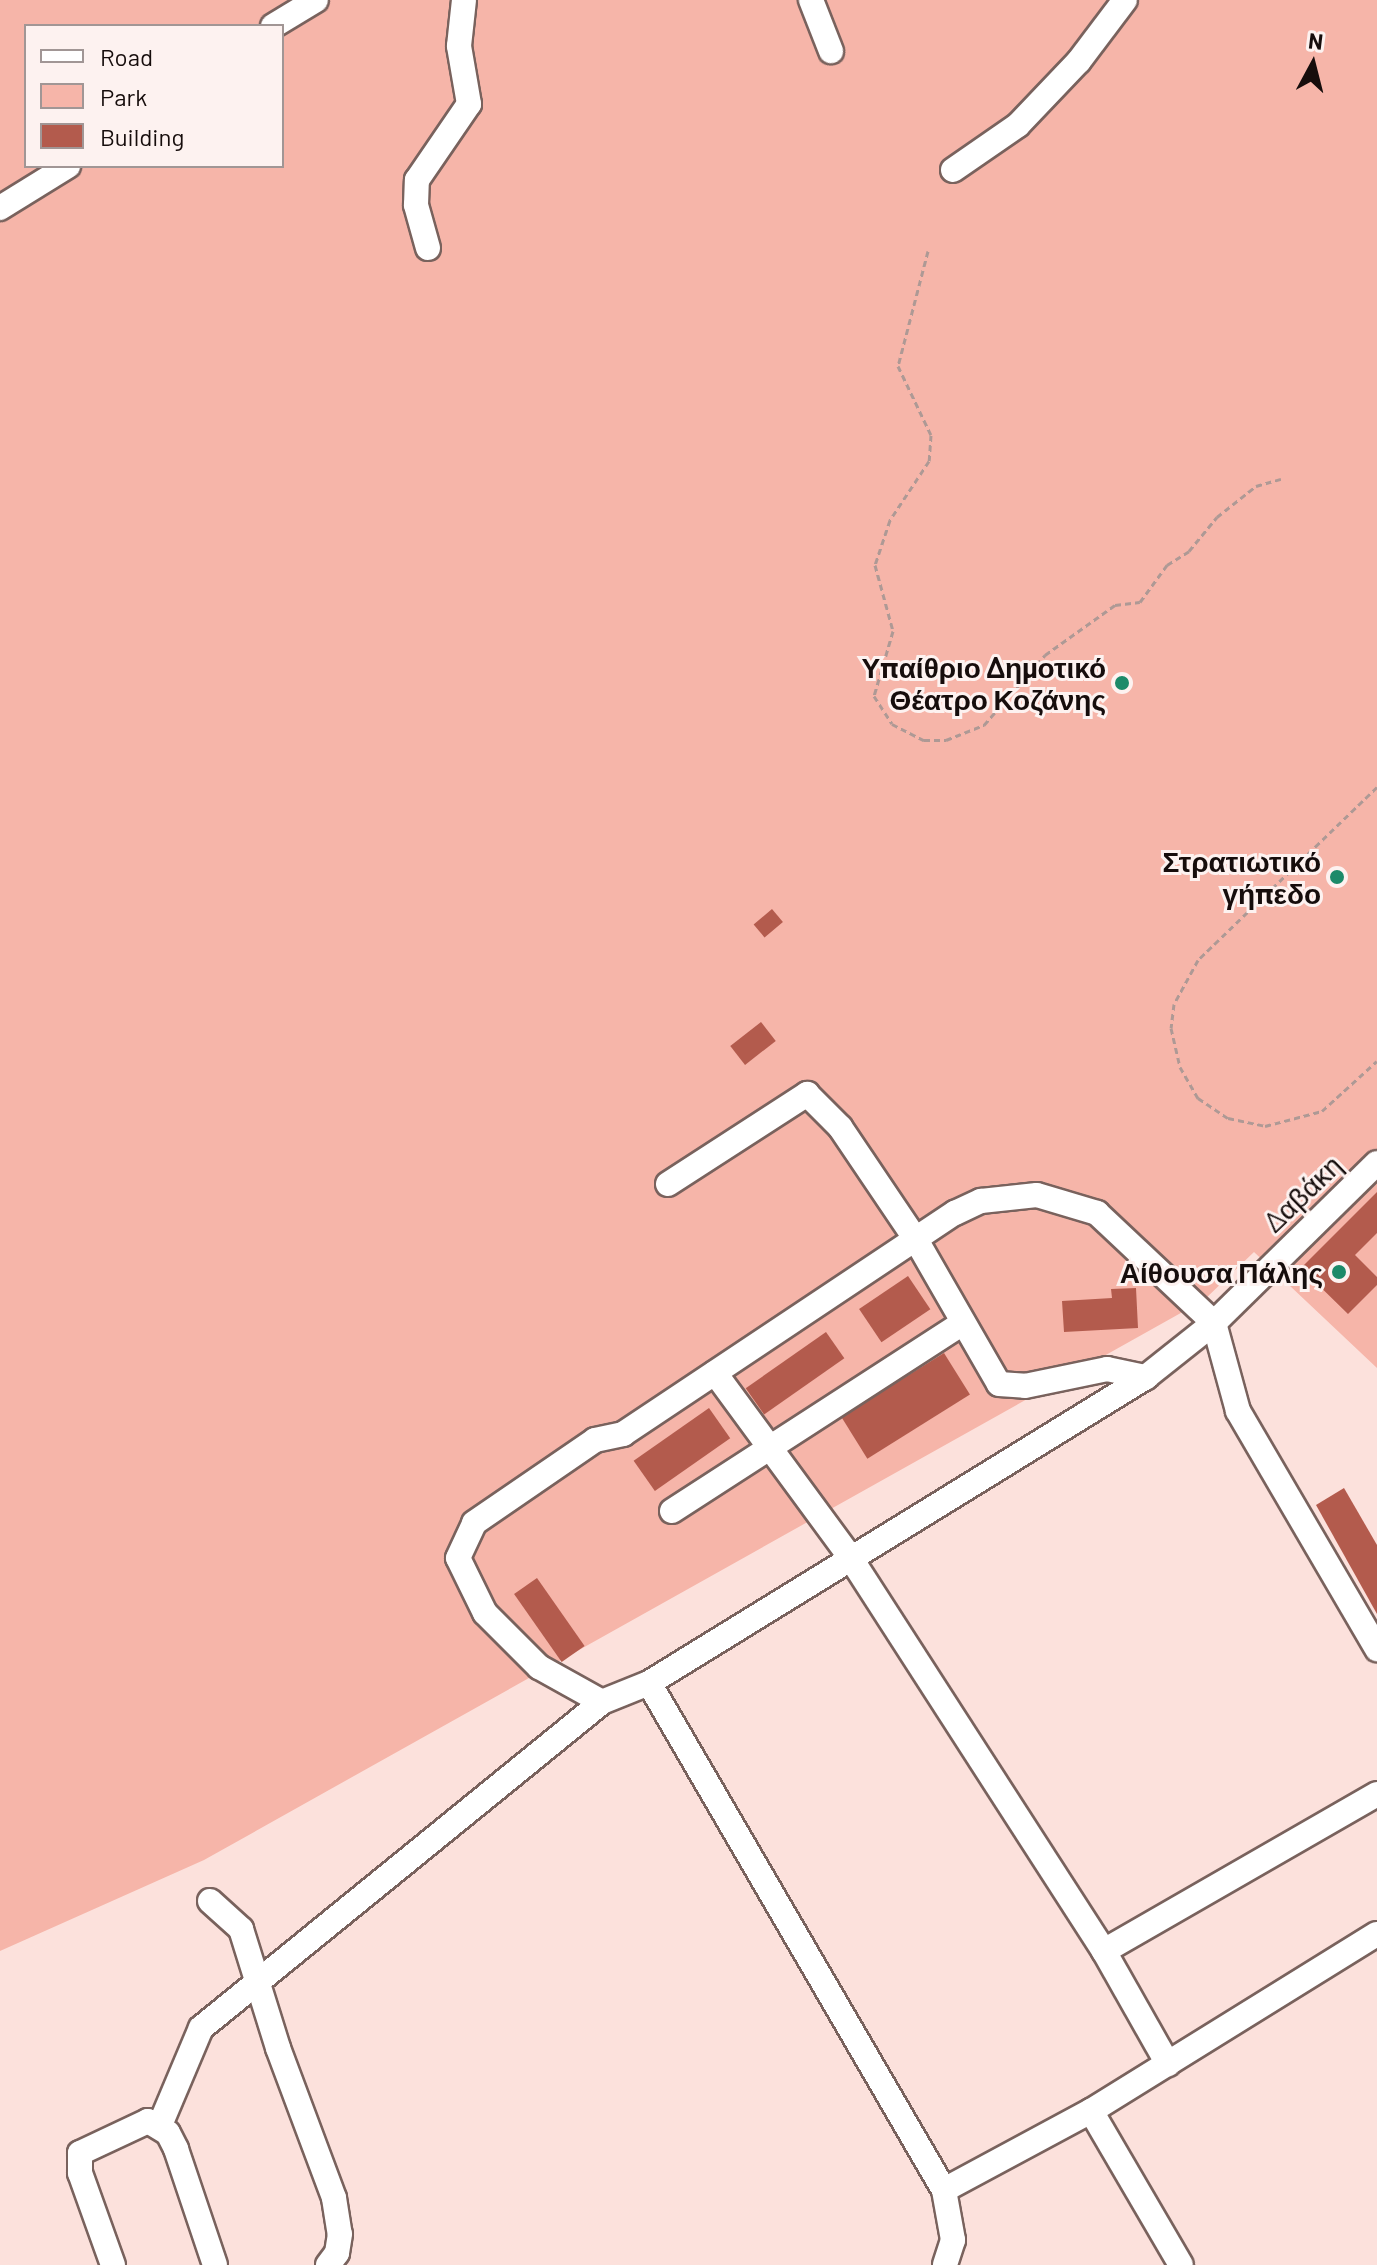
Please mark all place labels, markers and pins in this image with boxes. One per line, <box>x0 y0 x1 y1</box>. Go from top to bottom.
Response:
place label: Υπαίθριο Δημοτικό Θέατρο Κοζάνης <box>861 650 1106 716</box>
marker: Υπαίθριο Δημοτικό Θέατρο Κοζάνης <box>1113 674 1131 692</box>
place label: Στρατιωτικό γήπεδο <box>1162 844 1321 910</box>
marker: Στρατιωτικό γήπεδο <box>1328 868 1346 886</box>
place label: Αίθουσα Πάλης <box>1120 1255 1323 1289</box>
marker: Αίθουσα Πάλης <box>1330 1263 1348 1281</box>

